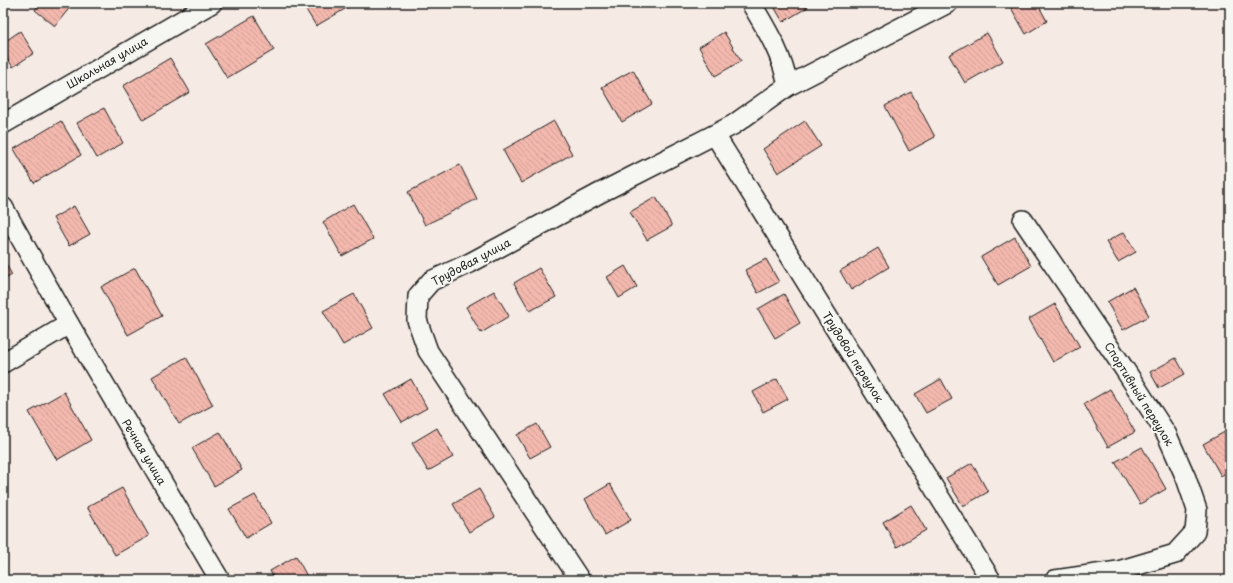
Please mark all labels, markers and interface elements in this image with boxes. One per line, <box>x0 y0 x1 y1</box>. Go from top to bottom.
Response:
street label: Школьная улица <box>63 32 151 93</box>
street label: Трудовая улица <box>428 233 513 290</box>
street label: Трудовой переулок <box>819 308 888 406</box>
street label: Спортивный переулок <box>1101 339 1179 449</box>
street label: Речная улица <box>118 416 171 488</box>

